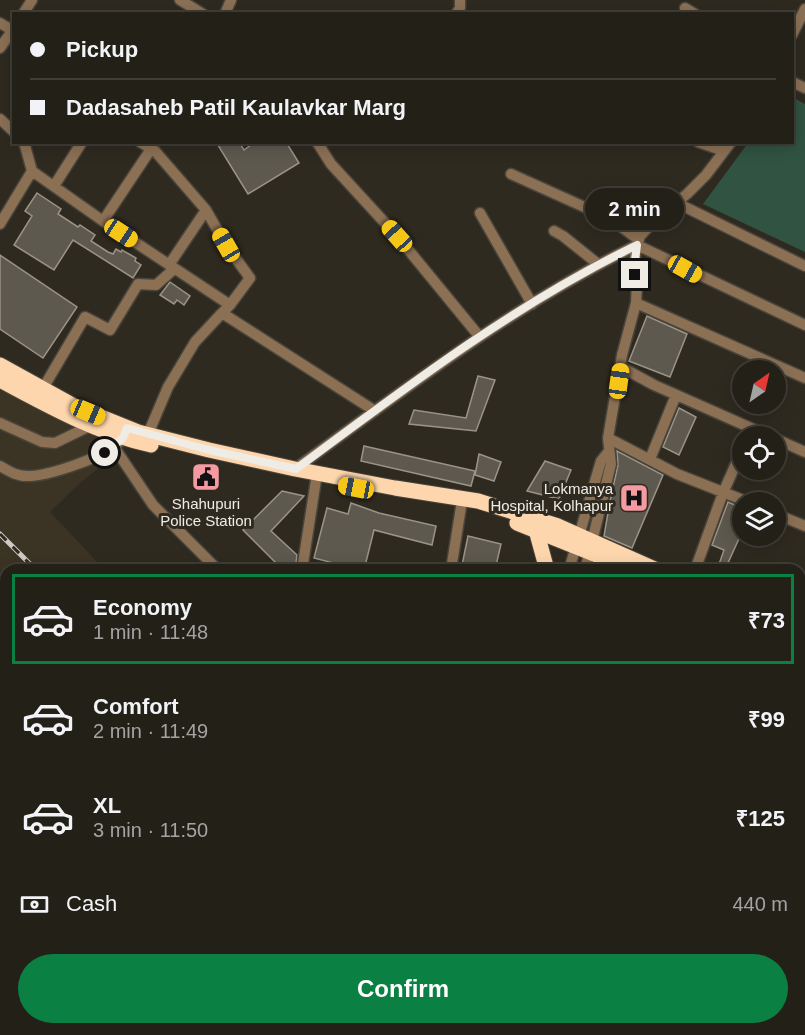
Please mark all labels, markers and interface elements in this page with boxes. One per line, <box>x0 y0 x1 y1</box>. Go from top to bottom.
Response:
text: Pickup <box>66 37 138 62</box>
text: Dadasaheb Patil Kaulavkar Marg <box>66 95 406 120</box>
callout: 2 min <box>586 188 684 230</box>
text: 2 min <box>608 198 661 220</box>
car <box>101 216 141 250</box>
car <box>378 217 416 255</box>
car <box>209 225 243 265</box>
car <box>665 252 705 286</box>
route end <box>621 261 648 288</box>
north arrow <box>732 360 786 414</box>
map controls <box>732 360 786 546</box>
car <box>608 362 630 400</box>
car <box>68 397 108 427</box>
button: locate <box>732 426 786 480</box>
route start <box>91 439 118 466</box>
public building icon: Shahupuri Police Station <box>190 461 222 493</box>
car <box>337 476 375 500</box>
place label: Lokmanya Hospital, Kolhapur <box>490 480 614 514</box>
hospital icon: Lokmanya Hospital, Kolhapur <box>618 482 650 514</box>
button: layers <box>732 492 786 546</box>
place label: Shahupuri Police Station <box>160 495 252 529</box>
icon: car <box>21 592 75 646</box>
text: Economy <box>93 595 192 620</box>
text: ₹73 <box>748 608 785 633</box>
text: 1 min · 11:48 <box>93 621 208 643</box>
icon: car <box>21 691 75 745</box>
text: Comfort <box>93 694 179 719</box>
text: ₹99 <box>748 707 785 732</box>
text: 2 min · 11:49 <box>93 720 208 742</box>
icon: car <box>21 790 75 844</box>
text: XL <box>93 793 121 818</box>
text: ₹125 <box>736 806 785 831</box>
text: 3 min · 11:50 <box>93 819 208 841</box>
icon: cash <box>18 888 51 921</box>
text: Cash <box>66 891 117 916</box>
text: 440 m <box>732 893 788 915</box>
button: Confirm <box>18 954 788 1023</box>

